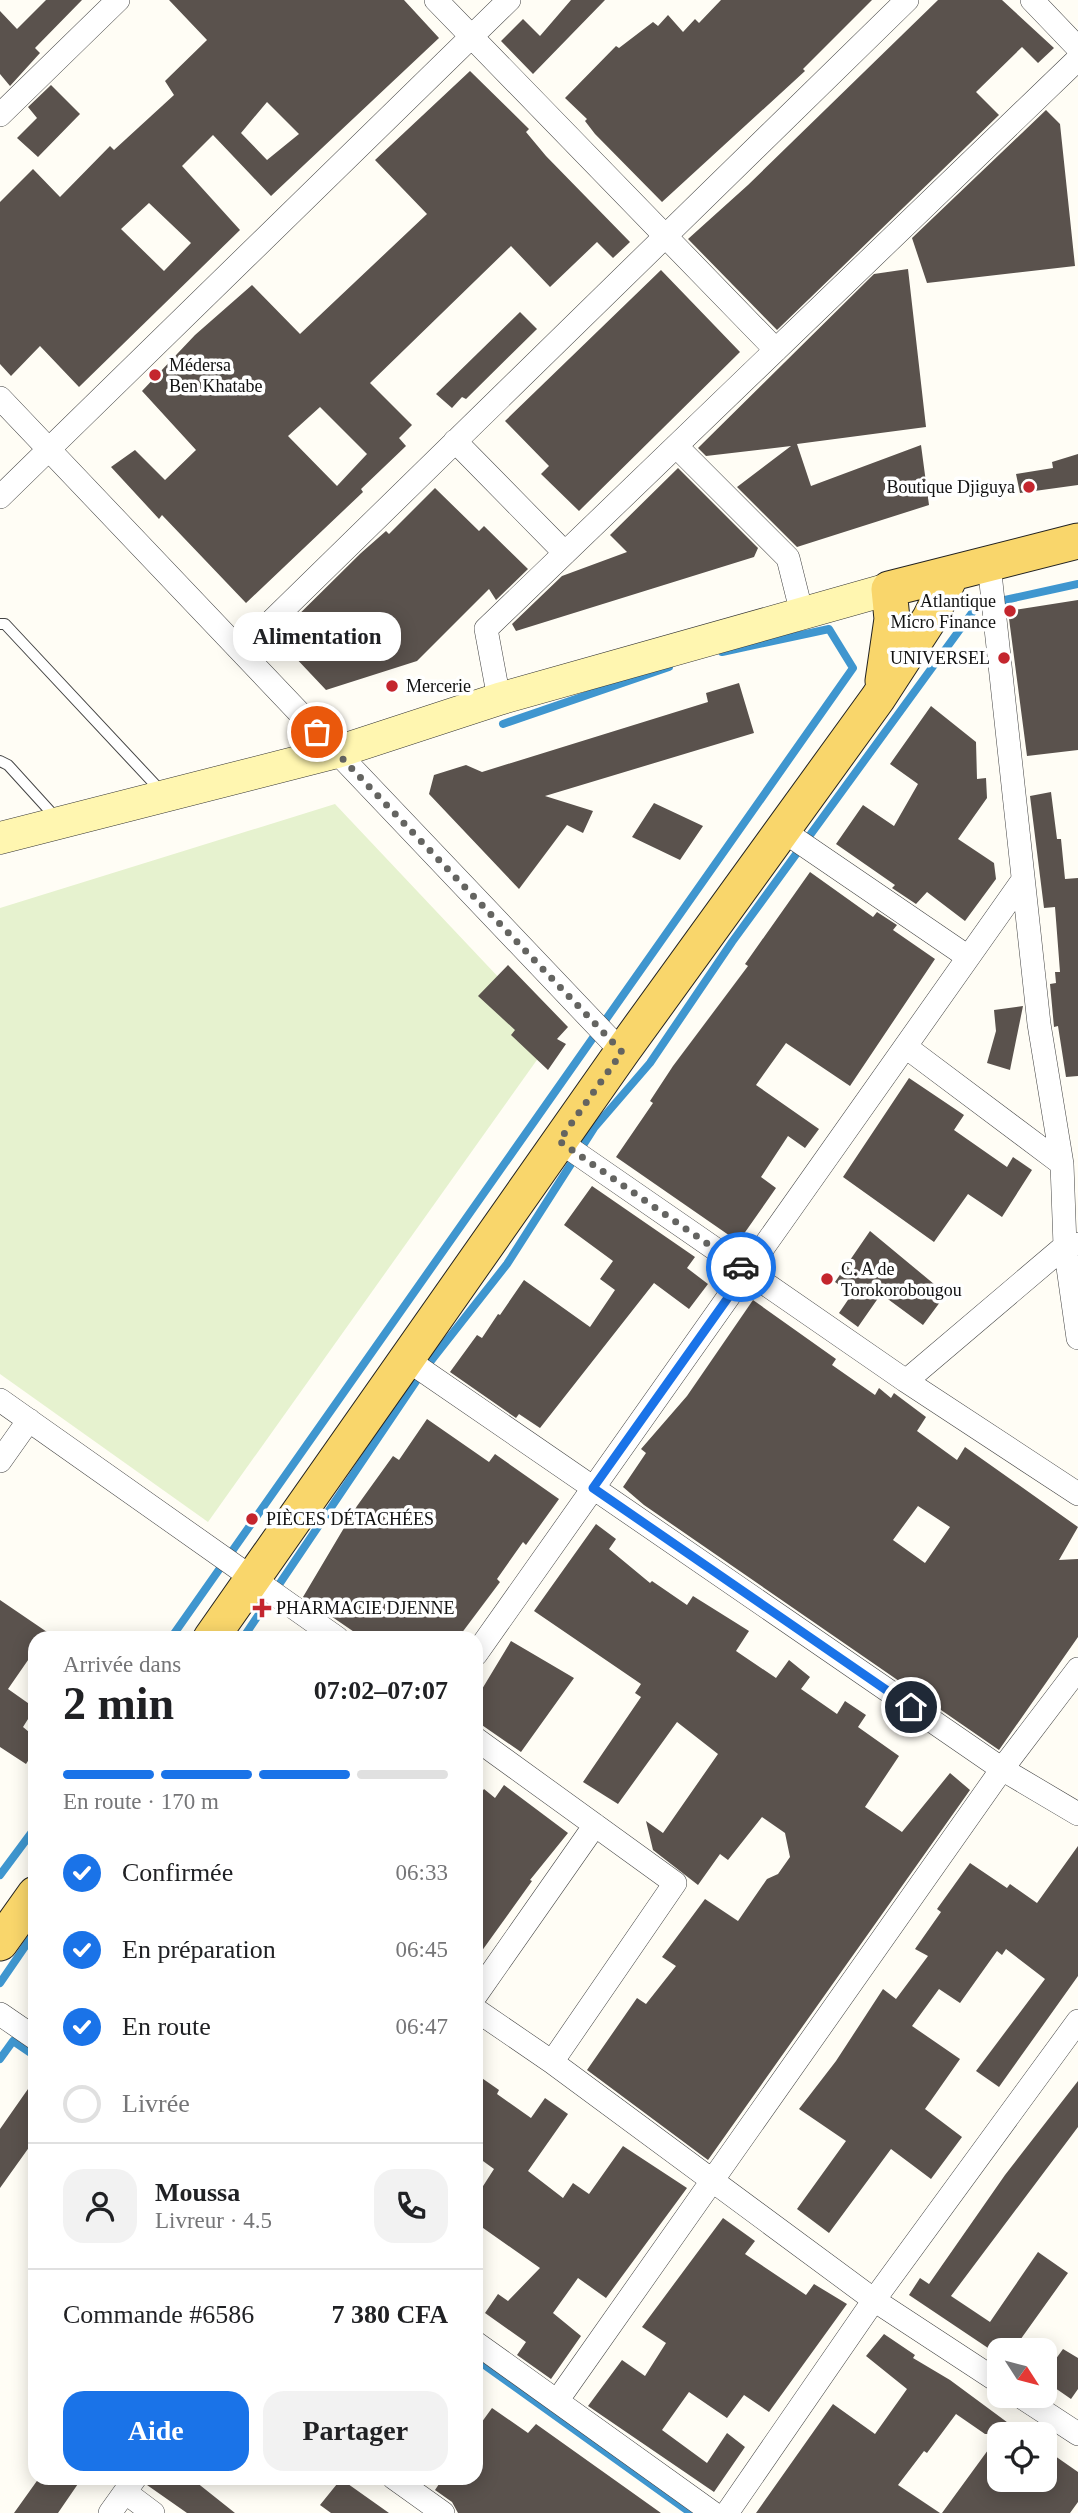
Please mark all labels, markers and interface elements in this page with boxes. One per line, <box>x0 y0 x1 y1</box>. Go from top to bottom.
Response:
place label: Médersa Ben Khatabe <box>169 355 262 396</box>
marker: Médersa Ben Khatabe <box>147 367 163 383</box>
place label: Boutique Djiguya <box>887 477 1015 497</box>
marker: Boutique Djiguya <box>1021 479 1037 495</box>
place label: Atlantique Micro Finance <box>891 591 996 632</box>
marker: Atlantique Micro Finance <box>1002 603 1018 619</box>
callout: Alimentation <box>233 613 401 662</box>
text: Alimentation <box>252 624 382 649</box>
place label: UNIVERSEL <box>890 648 990 668</box>
marker: UNIVERSEL <box>996 650 1012 666</box>
place label: Mercerie <box>406 676 471 696</box>
marker: Mercerie <box>384 678 400 694</box>
pin <box>287 702 347 762</box>
icon: bag <box>298 713 336 751</box>
courier <box>706 1232 776 1302</box>
icon: car <box>722 1248 760 1286</box>
place label: C. A de Torokorobougou <box>841 1259 962 1300</box>
marker: C. A de Torokorobougou <box>819 1271 835 1287</box>
place label: PIÈCES DÉTACHÉES <box>266 1508 434 1529</box>
marker: PIÈCES DÉTACHÉES <box>244 1511 260 1527</box>
place label: PHARMACIE DJENNE <box>276 1598 455 1618</box>
marker: PHARMACIE DJENNE <box>254 1600 270 1616</box>
text: Arrivée dans <box>63 1652 181 1677</box>
text: 07:02–07:07 <box>314 1676 448 1705</box>
pin <box>881 1677 941 1737</box>
text: 2 min <box>63 1678 174 1729</box>
icon: home <box>892 1688 930 1726</box>
text: En route · 170 m <box>63 1789 219 1814</box>
icon: check <box>63 1854 101 1892</box>
text: Confirmée <box>122 1858 233 1887</box>
text: 06:33 <box>396 1860 448 1885</box>
icon: check <box>63 1931 101 1969</box>
text: En préparation <box>122 1935 276 1964</box>
text: 06:45 <box>396 1937 448 1962</box>
icon: check <box>63 2008 101 2046</box>
text: En route <box>122 2012 211 2041</box>
text: 06:47 <box>396 2014 448 2039</box>
text: Livrée <box>122 2089 190 2118</box>
button: person <box>63 2169 137 2243</box>
button: phone <box>374 2169 448 2243</box>
text: Moussa <box>155 2178 240 2207</box>
text: Livreur · 4.5 <box>155 2208 272 2233</box>
text: Commande #6586 <box>63 2300 254 2329</box>
text: 7 380 CFA <box>331 2300 448 2329</box>
north arrow <box>987 2338 1057 2408</box>
map controls <box>987 2338 1057 2492</box>
button: Aide <box>63 2391 249 2471</box>
button: Partager <box>263 2391 448 2471</box>
button: locate <box>987 2422 1057 2492</box>

